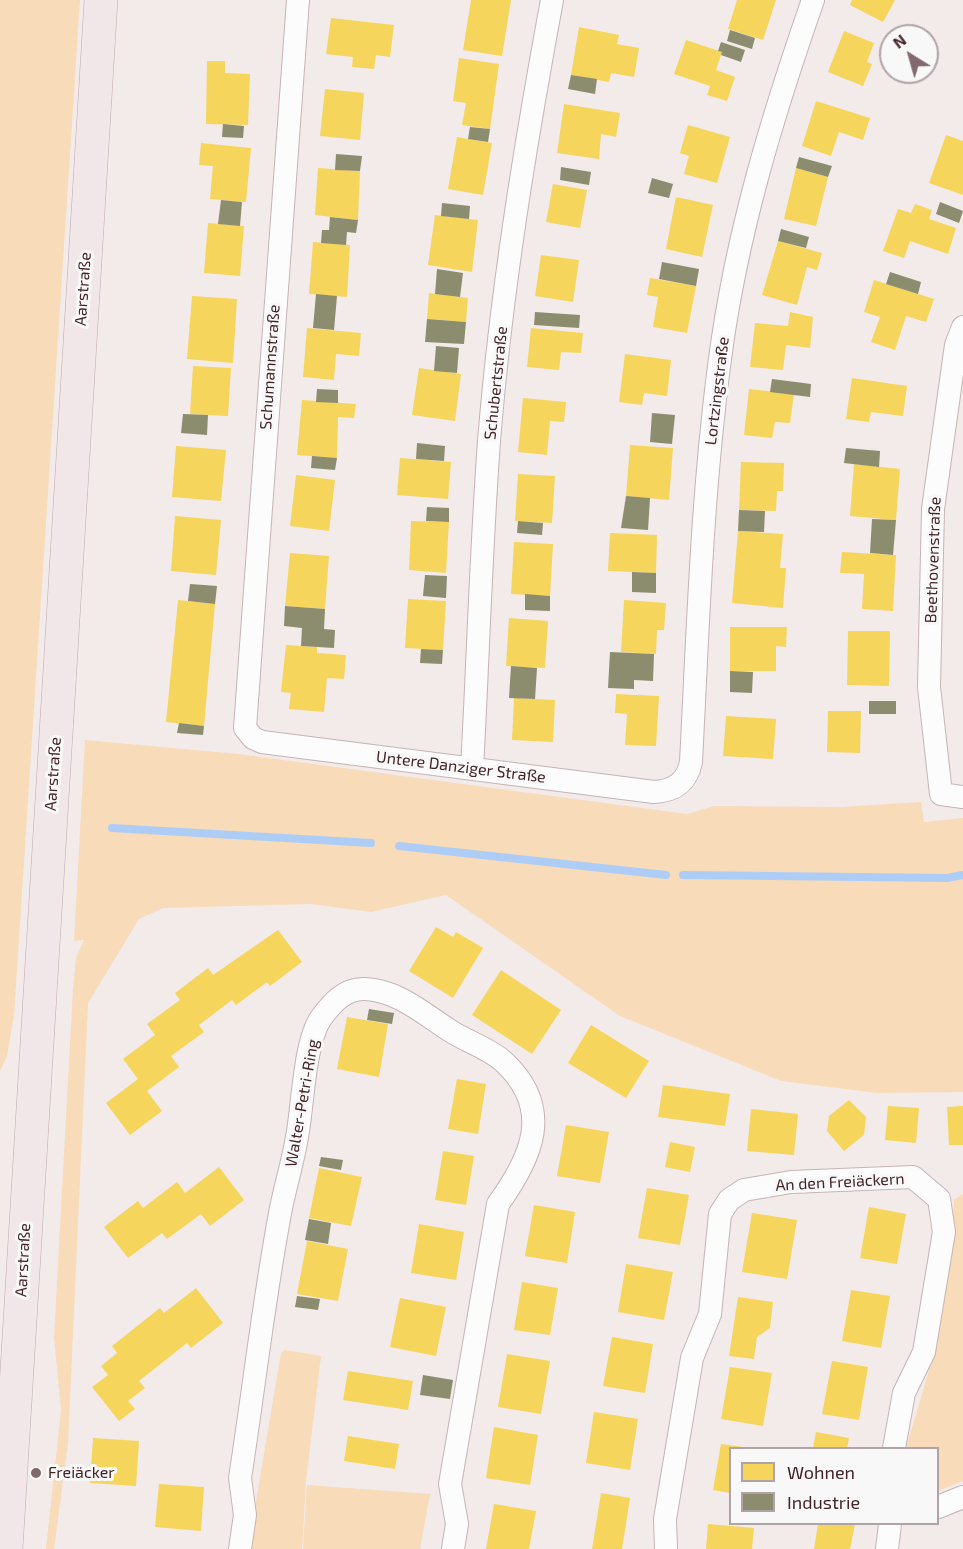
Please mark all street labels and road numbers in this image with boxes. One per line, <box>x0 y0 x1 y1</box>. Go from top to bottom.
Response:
street label: Aarstraße <box>71 251 95 327</box>
street label: Schumannstraße <box>256 304 284 430</box>
street label: Schubertstraße <box>480 325 512 441</box>
street label: Lortzingstraße <box>701 336 733 446</box>
street label: Beethovenstraße <box>921 496 945 624</box>
street label: Aarstraße <box>41 736 65 812</box>
street label: Untere Danziger Straße <box>375 747 547 787</box>
street label: Walter-Petri-Ring <box>281 1038 323 1168</box>
street label: An den Freiäckern <box>775 1169 905 1195</box>
street label: Aarstraße <box>11 1223 35 1297</box>

